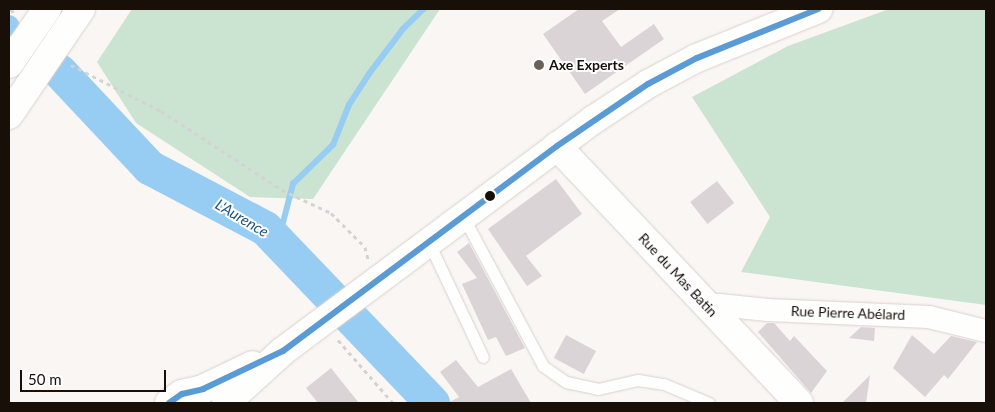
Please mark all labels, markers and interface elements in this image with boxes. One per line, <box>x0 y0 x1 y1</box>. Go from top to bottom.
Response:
place label: Axe Experts <box>549 57 624 73</box>
marker: Axe Experts <box>533 59 545 71</box>
unlabelled marker <box>485 191 495 201</box>
water label: L'Aurence <box>212 195 272 241</box>
street label: Rue du Mas Batin <box>635 230 721 320</box>
street label: Rue Pierre Abélard <box>790 303 906 323</box>
scale bar <box>22 360 169 392</box>
text: 50 m <box>28 370 62 388</box>

